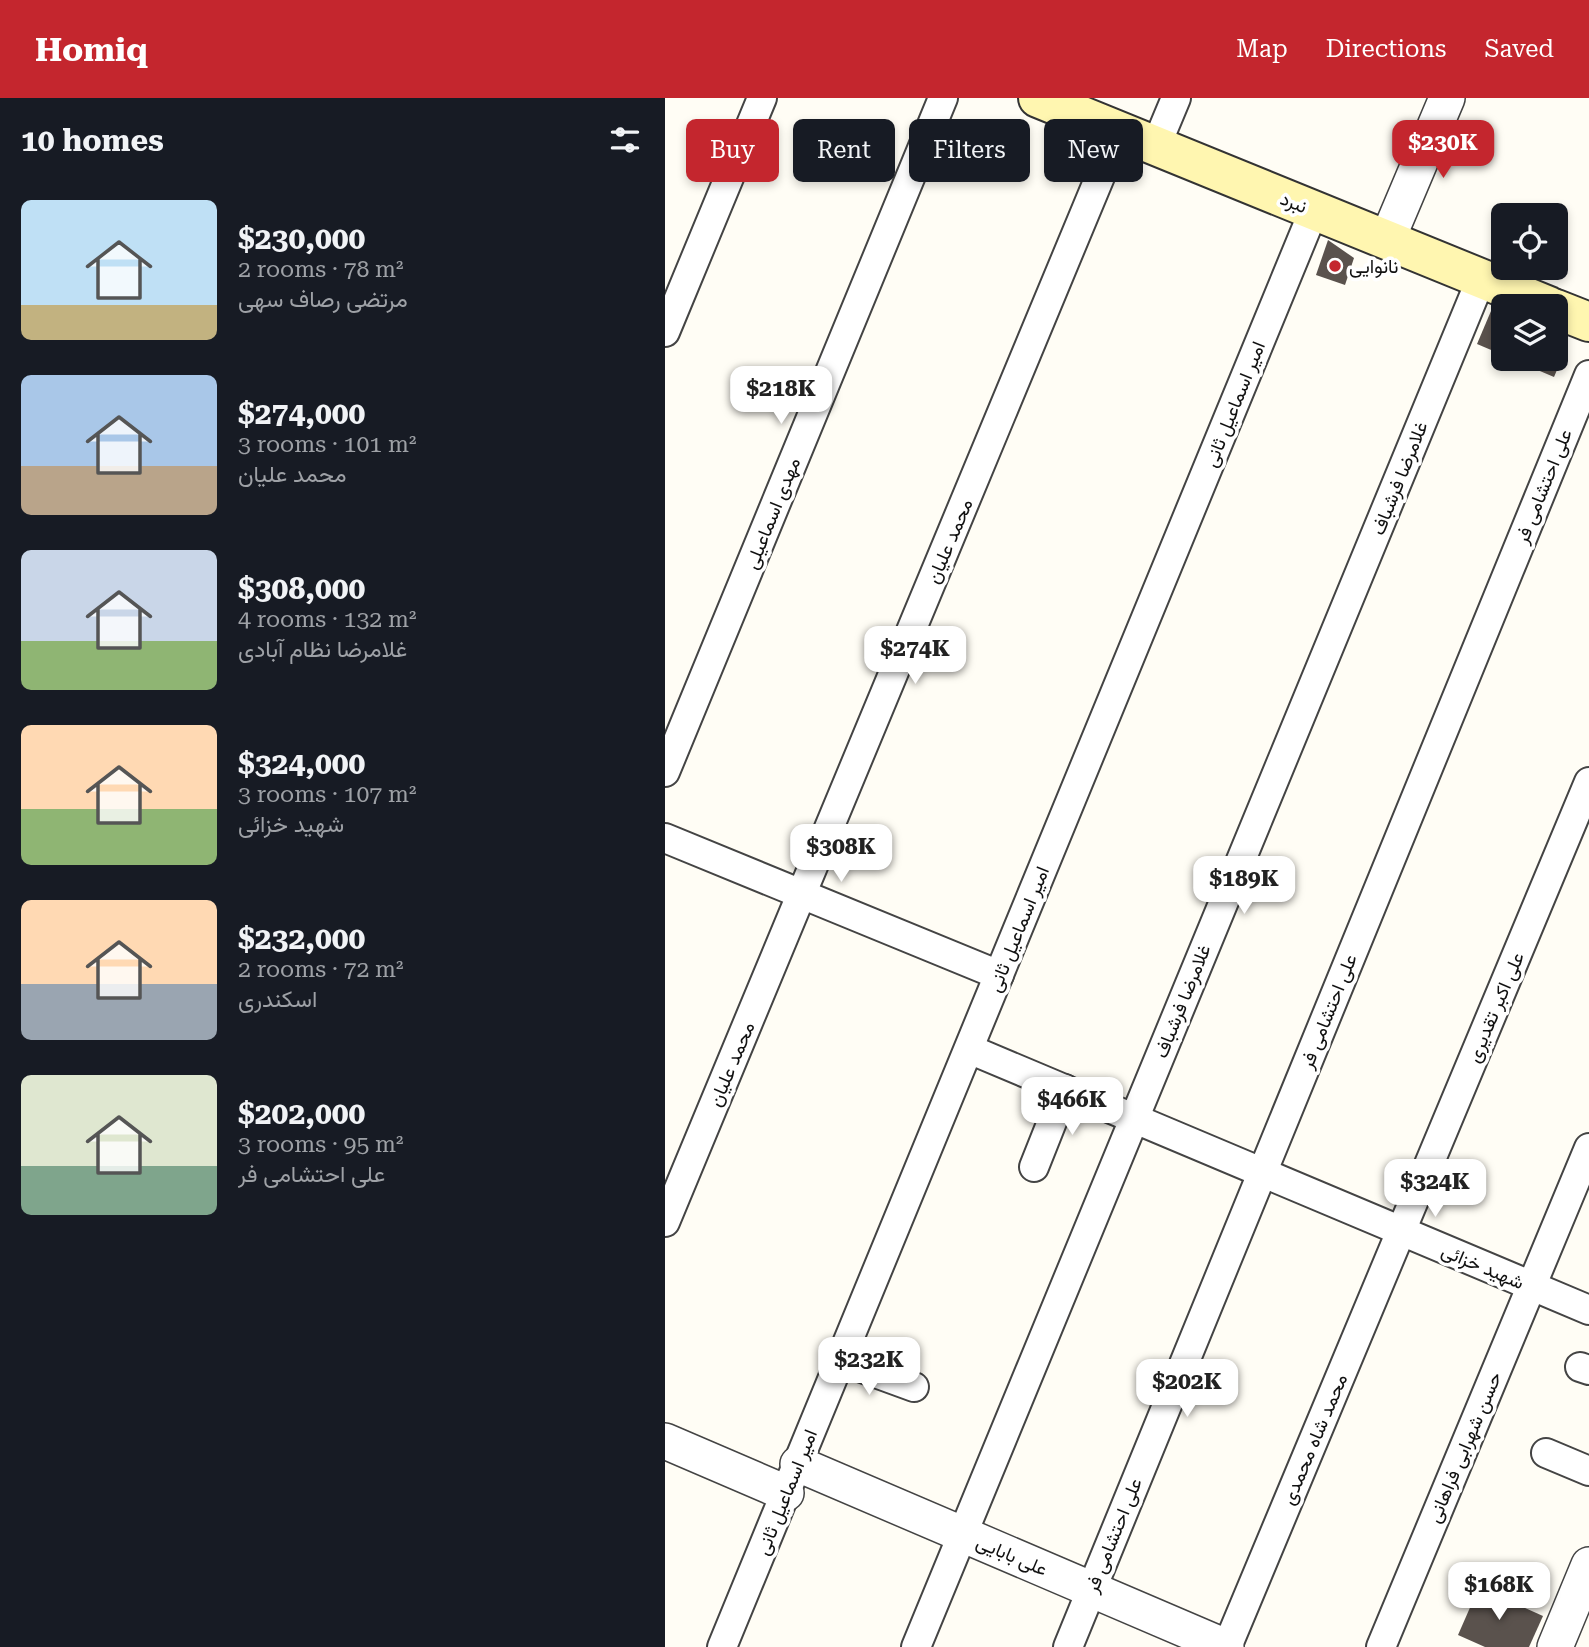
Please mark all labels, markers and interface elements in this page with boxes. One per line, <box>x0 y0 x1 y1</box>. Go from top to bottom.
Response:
text: Homiq <box>35 30 148 69</box>
text: Map <box>1236 35 1288 63</box>
text: Directions <box>1326 35 1446 63</box>
text: Saved <box>1484 35 1554 63</box>
chip: Buy <box>686 119 779 182</box>
chip: Rent <box>793 119 895 182</box>
chip: Filters <box>909 119 1030 182</box>
chip: New <box>1044 119 1143 182</box>
pin: $230K <box>1394 120 1492 180</box>
icon: filters <box>606 121 644 159</box>
text: 10 homes <box>21 123 164 158</box>
text: $230K <box>1408 129 1478 156</box>
street label: نبرد <box>1277 187 1311 218</box>
map controls <box>1491 203 1568 371</box>
button: locate <box>1491 203 1568 280</box>
text: $230,000 <box>238 221 365 256</box>
icon: home <box>77 228 161 312</box>
place label: نانوایی <box>1349 255 1399 278</box>
text: 2 rooms · 78 m² <box>238 256 404 283</box>
marker: نانوایی <box>1327 258 1343 274</box>
text: مرتضی رصاف سهی <box>238 286 408 313</box>
button: layers <box>1491 294 1568 371</box>
street label: امیر اسماعیل ثانی <box>1199 338 1270 470</box>
pin: $218K <box>732 366 830 426</box>
text: $218K <box>746 375 816 402</box>
text: $274,000 <box>238 396 365 431</box>
icon: home <box>77 403 161 487</box>
street label: غلامرضا فرشباف <box>1366 418 1433 538</box>
street label: علی احتشامی فر <box>1510 425 1577 548</box>
text: 3 rooms · 101 m² <box>238 431 416 458</box>
street label: مهدی اسماعیلی <box>740 454 805 572</box>
text: محمد علیان <box>238 461 346 488</box>
street label: محمد علیان <box>921 495 978 587</box>
text: $308,000 <box>238 571 365 606</box>
icon: home <box>77 578 161 662</box>
text: 4 rooms · 132 m² <box>238 606 416 633</box>
pin: $274K <box>866 626 964 686</box>
text: $274K <box>880 635 950 662</box>
text: غلامرضا نظام آبادی <box>238 636 407 663</box>
text: $324,000 <box>238 746 365 781</box>
icon: home <box>77 753 161 837</box>
text: 3 rooms · 107 m² <box>238 781 416 808</box>
text: شهید خزائی <box>238 811 344 838</box>
pin: $308K <box>792 824 890 884</box>
text: $308K <box>806 833 876 860</box>
pin: $189K <box>1195 856 1293 916</box>
street label: امیر اسماعیل ثانی <box>983 863 1054 995</box>
text: $189K <box>1209 865 1279 892</box>
text: $232,000 <box>238 921 365 956</box>
icon: home <box>77 928 161 1012</box>
street label: غلامرضا فرشباف <box>1149 941 1216 1061</box>
street label: علی اکبر تقدیری <box>1462 948 1529 1066</box>
street label: علی احتشامی فر <box>1295 950 1362 1073</box>
text: 2 rooms · 72 m² <box>238 956 404 983</box>
text: اسکندری <box>238 986 317 1013</box>
street label: محمد علیان <box>703 1018 760 1110</box>
pin: $466K <box>1023 1077 1121 1137</box>
text: $466K <box>1037 1086 1107 1113</box>
text: $202,000 <box>238 1096 365 1131</box>
icon: home <box>77 1103 161 1187</box>
text: 3 rooms · 95 m² <box>238 1131 404 1158</box>
pin: $324K <box>1386 1160 1484 1219</box>
text: علی احتشامی فر <box>238 1161 385 1188</box>
text: $324K <box>1400 1168 1470 1195</box>
street label: شهید خزائی <box>1438 1239 1528 1294</box>
pin: $232K <box>820 1338 918 1397</box>
text: $232K <box>834 1346 904 1373</box>
pin: $202K <box>1138 1360 1236 1419</box>
text: $202K <box>1152 1368 1222 1395</box>
street label: حسن شهرابی فراهانی <box>1422 1368 1507 1526</box>
street label: محمد شاه محمدی <box>1277 1370 1352 1508</box>
street label: امیر اسماعیل ثانی <box>751 1426 822 1558</box>
street label: علی احتشامی فر <box>1080 1474 1147 1597</box>
street label: علی بابایی <box>973 1530 1051 1581</box>
pin: $168K <box>1450 1562 1548 1622</box>
text: $168K <box>1464 1571 1534 1598</box>

